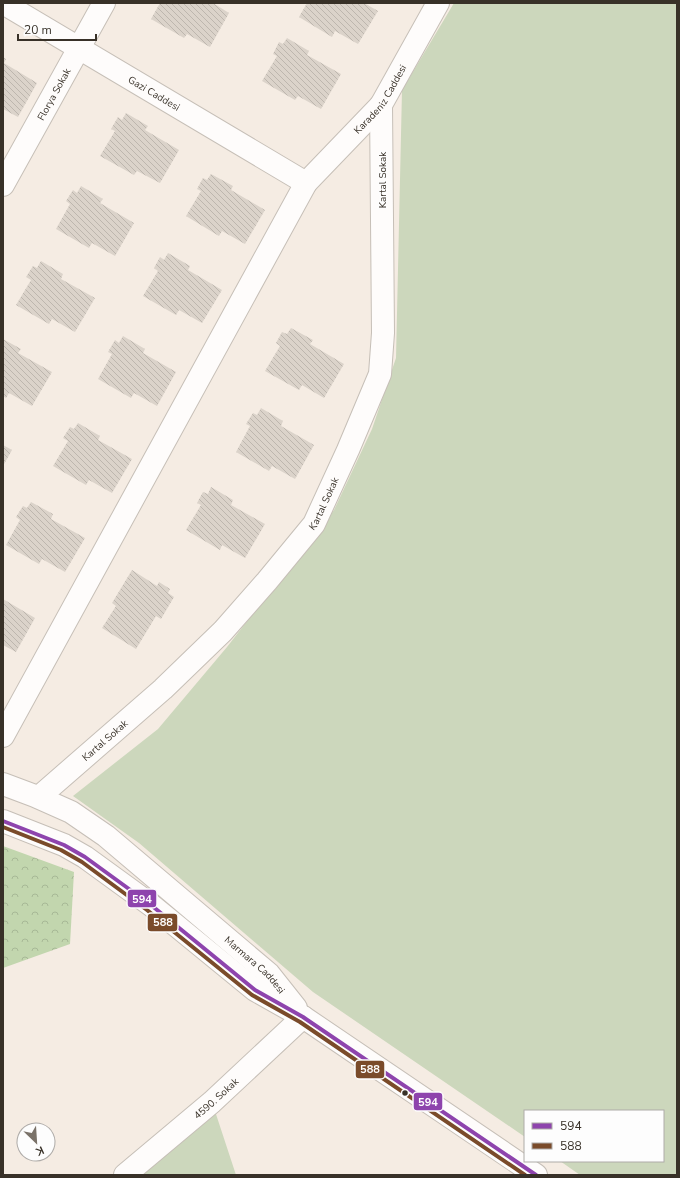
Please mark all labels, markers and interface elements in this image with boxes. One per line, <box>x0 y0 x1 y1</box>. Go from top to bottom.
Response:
scale bar <box>18 16 96 42</box>
text: 20 m <box>24 22 52 38</box>
street label: Karadeniz Caddesi <box>351 62 410 137</box>
street label: Florya Sokak <box>34 65 75 123</box>
street label: Gazi Caddesi <box>125 73 182 115</box>
street label: Kartal Sokak <box>376 151 390 208</box>
street label: Kartal Sokak <box>306 474 343 534</box>
street label: Kartal Sokak <box>79 716 132 765</box>
line badge: 594 <box>127 889 157 908</box>
text: 594 <box>132 892 152 907</box>
line badge: 588 <box>147 913 178 932</box>
text: 588 <box>153 915 173 930</box>
street label: Marmara Caddesi <box>221 933 288 997</box>
line badge: 588 <box>355 1060 385 1079</box>
text: 588 <box>360 1062 380 1077</box>
street label: 4590. Sokak <box>191 1074 243 1123</box>
unlabelled marker <box>400 1088 410 1098</box>
line badge: 594 <box>413 1092 443 1111</box>
text: 594 <box>418 1095 438 1110</box>
legend <box>524 1110 664 1162</box>
text: 594 <box>560 1118 582 1134</box>
north arrow <box>16 1122 56 1162</box>
text: 588 <box>560 1138 582 1154</box>
text: K <box>33 1142 46 1159</box>

